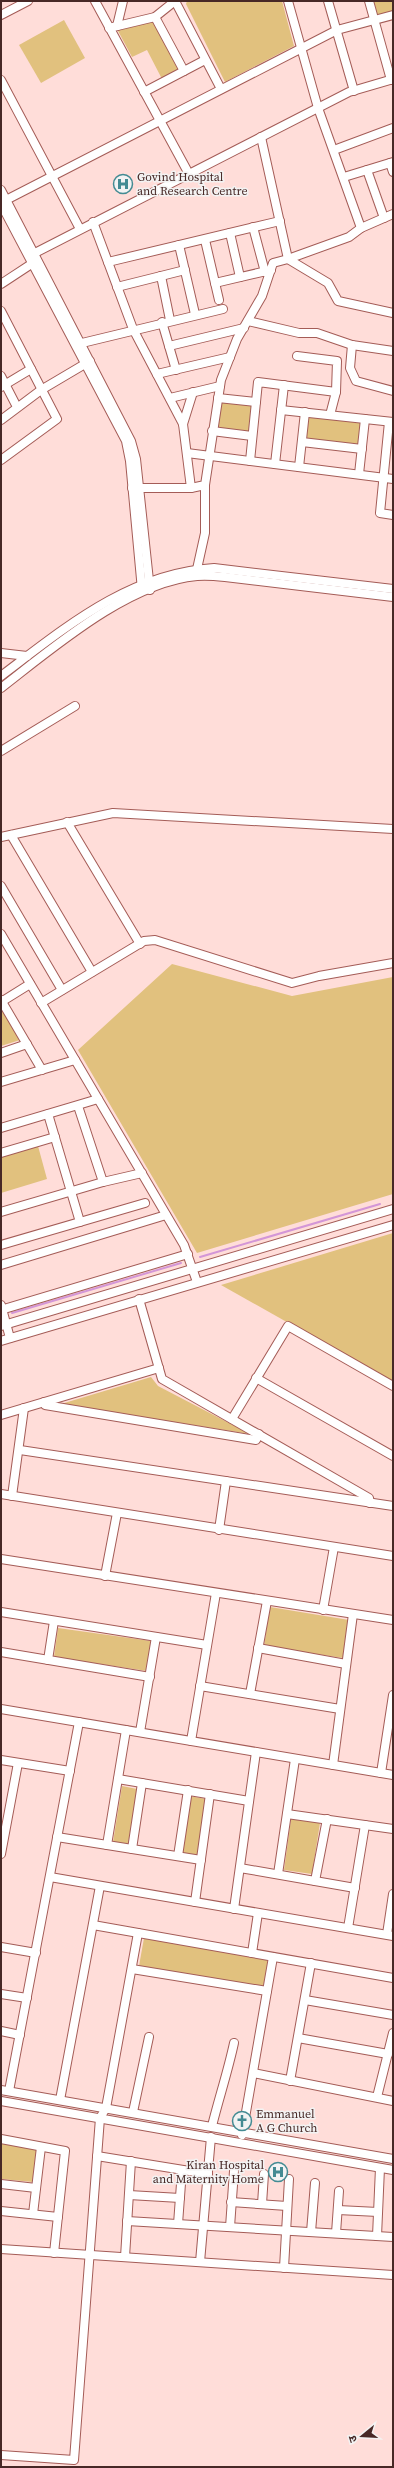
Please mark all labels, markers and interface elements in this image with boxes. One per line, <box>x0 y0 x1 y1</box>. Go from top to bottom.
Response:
place label: Govind Hospital and Research Centre <box>137 169 248 199</box>
hospital icon: Govind Hospital and Research Centre <box>112 173 134 195</box>
place label: Emmanuel A G Church <box>256 2106 317 2136</box>
church icon: Emmanuel A G Church <box>231 2110 253 2132</box>
place label: Kiran Hospital and Maternity Home <box>153 2157 264 2187</box>
hospital icon: Kiran Hospital and Maternity Home <box>267 2161 289 2183</box>
north arrow <box>342 2416 382 2456</box>
text: उ <box>345 2433 361 2444</box>

